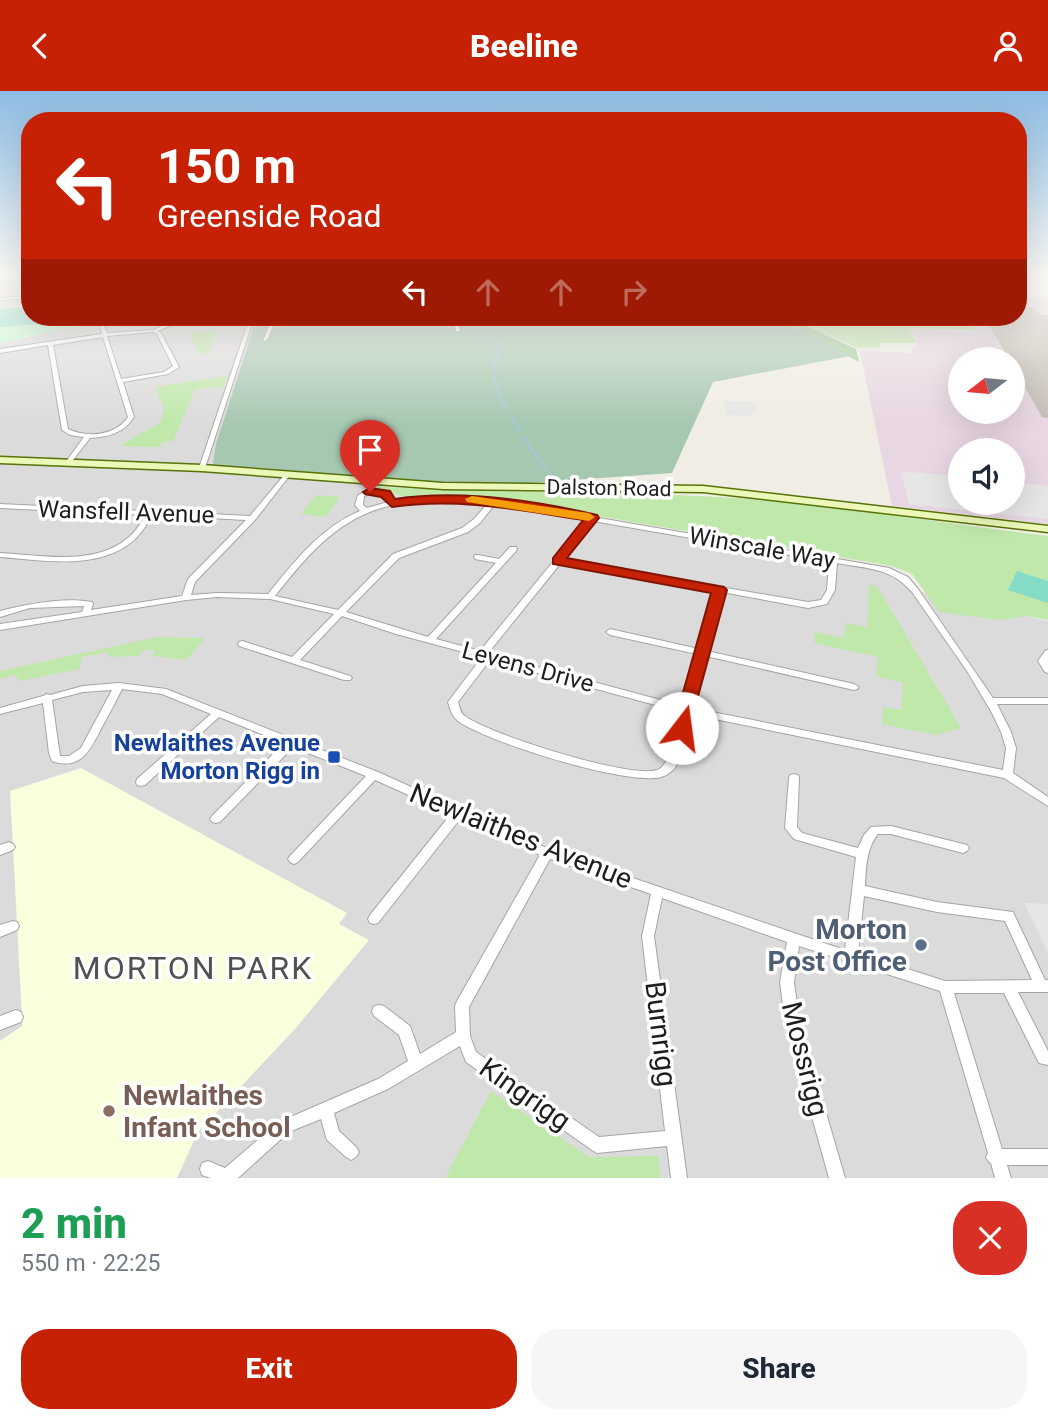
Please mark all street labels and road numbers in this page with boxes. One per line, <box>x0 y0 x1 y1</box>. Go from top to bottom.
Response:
street label: Dalston Road <box>546 475 672 501</box>
street label: Wansfell Avenue <box>37 495 215 529</box>
street label: Winscale Way <box>687 521 838 575</box>
street label: Levens Drive <box>459 636 597 698</box>
street label: Newlaithes Avenue <box>405 776 637 896</box>
street label: Burnrigg <box>638 980 684 1088</box>
street label: Mossrigg <box>775 998 835 1120</box>
street label: Kingrigg <box>473 1051 577 1137</box>

